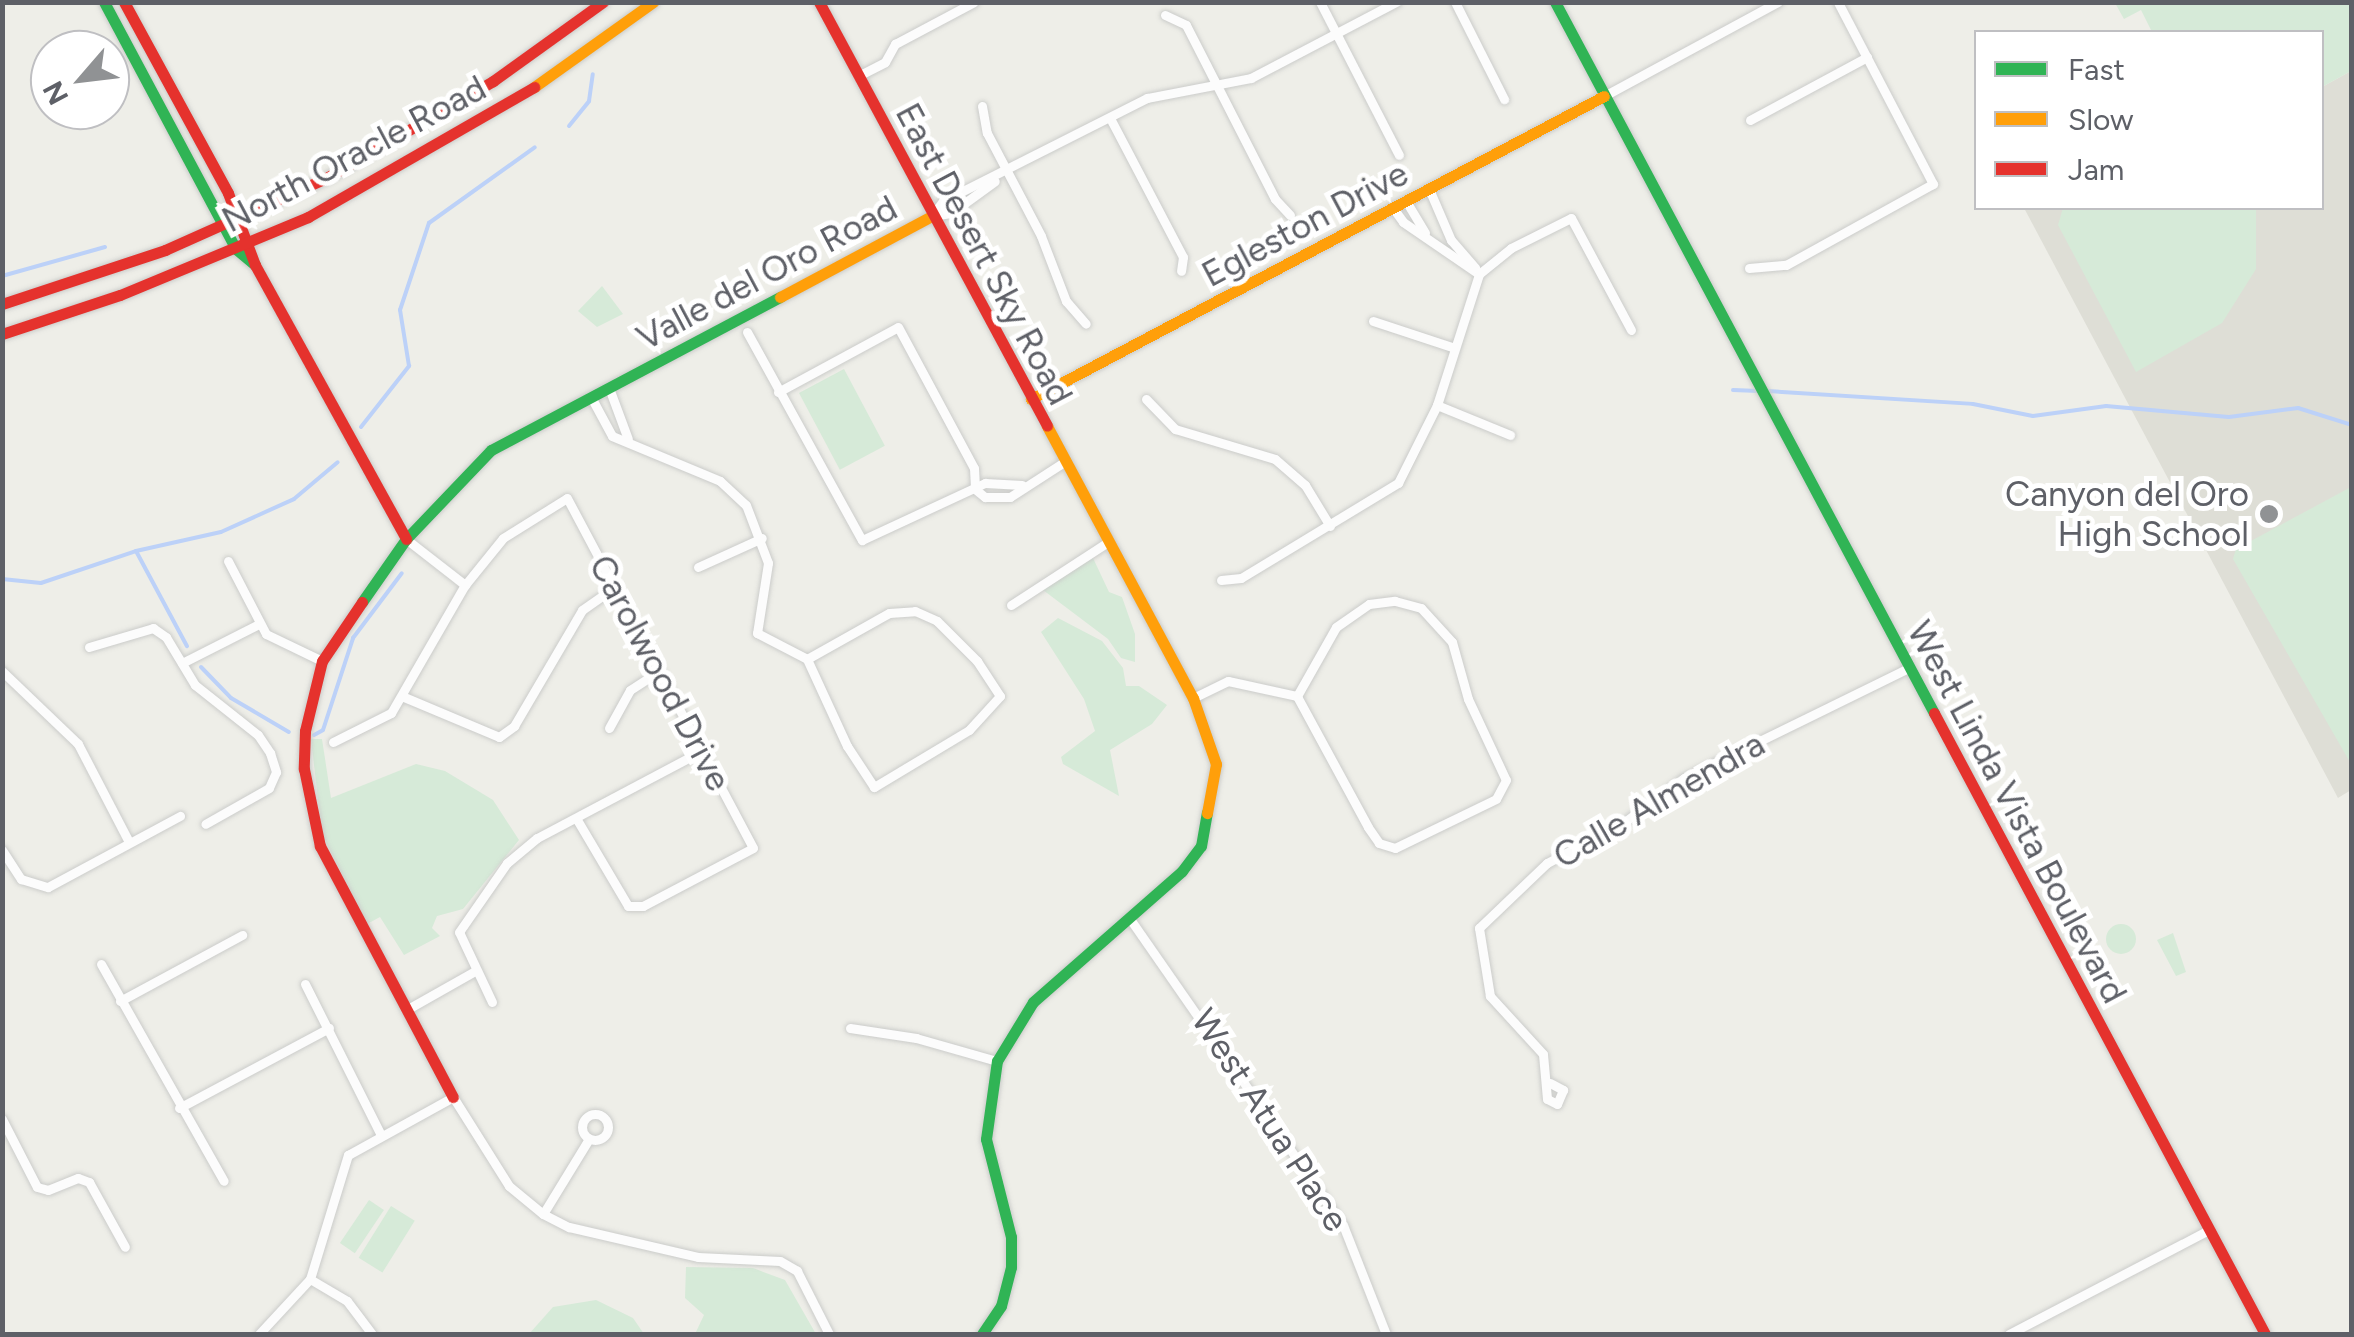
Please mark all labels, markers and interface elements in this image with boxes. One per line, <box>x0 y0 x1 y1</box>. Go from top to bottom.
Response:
north arrow <box>30 30 130 130</box>
legend <box>1974 30 2324 210</box>
text: Fast <box>2068 51 2125 88</box>
street label: North Oracle Road <box>215 67 493 241</box>
text: N <box>35 76 75 111</box>
street label: East Desert Sky Road <box>887 96 1081 412</box>
text: Slow <box>2068 101 2134 138</box>
text: Jam <box>2068 151 2124 188</box>
street label: Egleston Drive <box>1195 152 1415 296</box>
street label: Valle del Oro Road <box>630 187 904 359</box>
place label: Canyon del Oro High School <box>2005 473 2249 555</box>
marker: Canyon del Oro High School <box>2258 503 2280 525</box>
street label: Carolwood Drive <box>580 548 740 798</box>
street label: West Linda Vista Boulevard <box>1898 614 2136 1010</box>
street label: Calle Almendra <box>1546 723 1772 877</box>
street label: West Atua Place <box>1183 1001 1357 1239</box>

